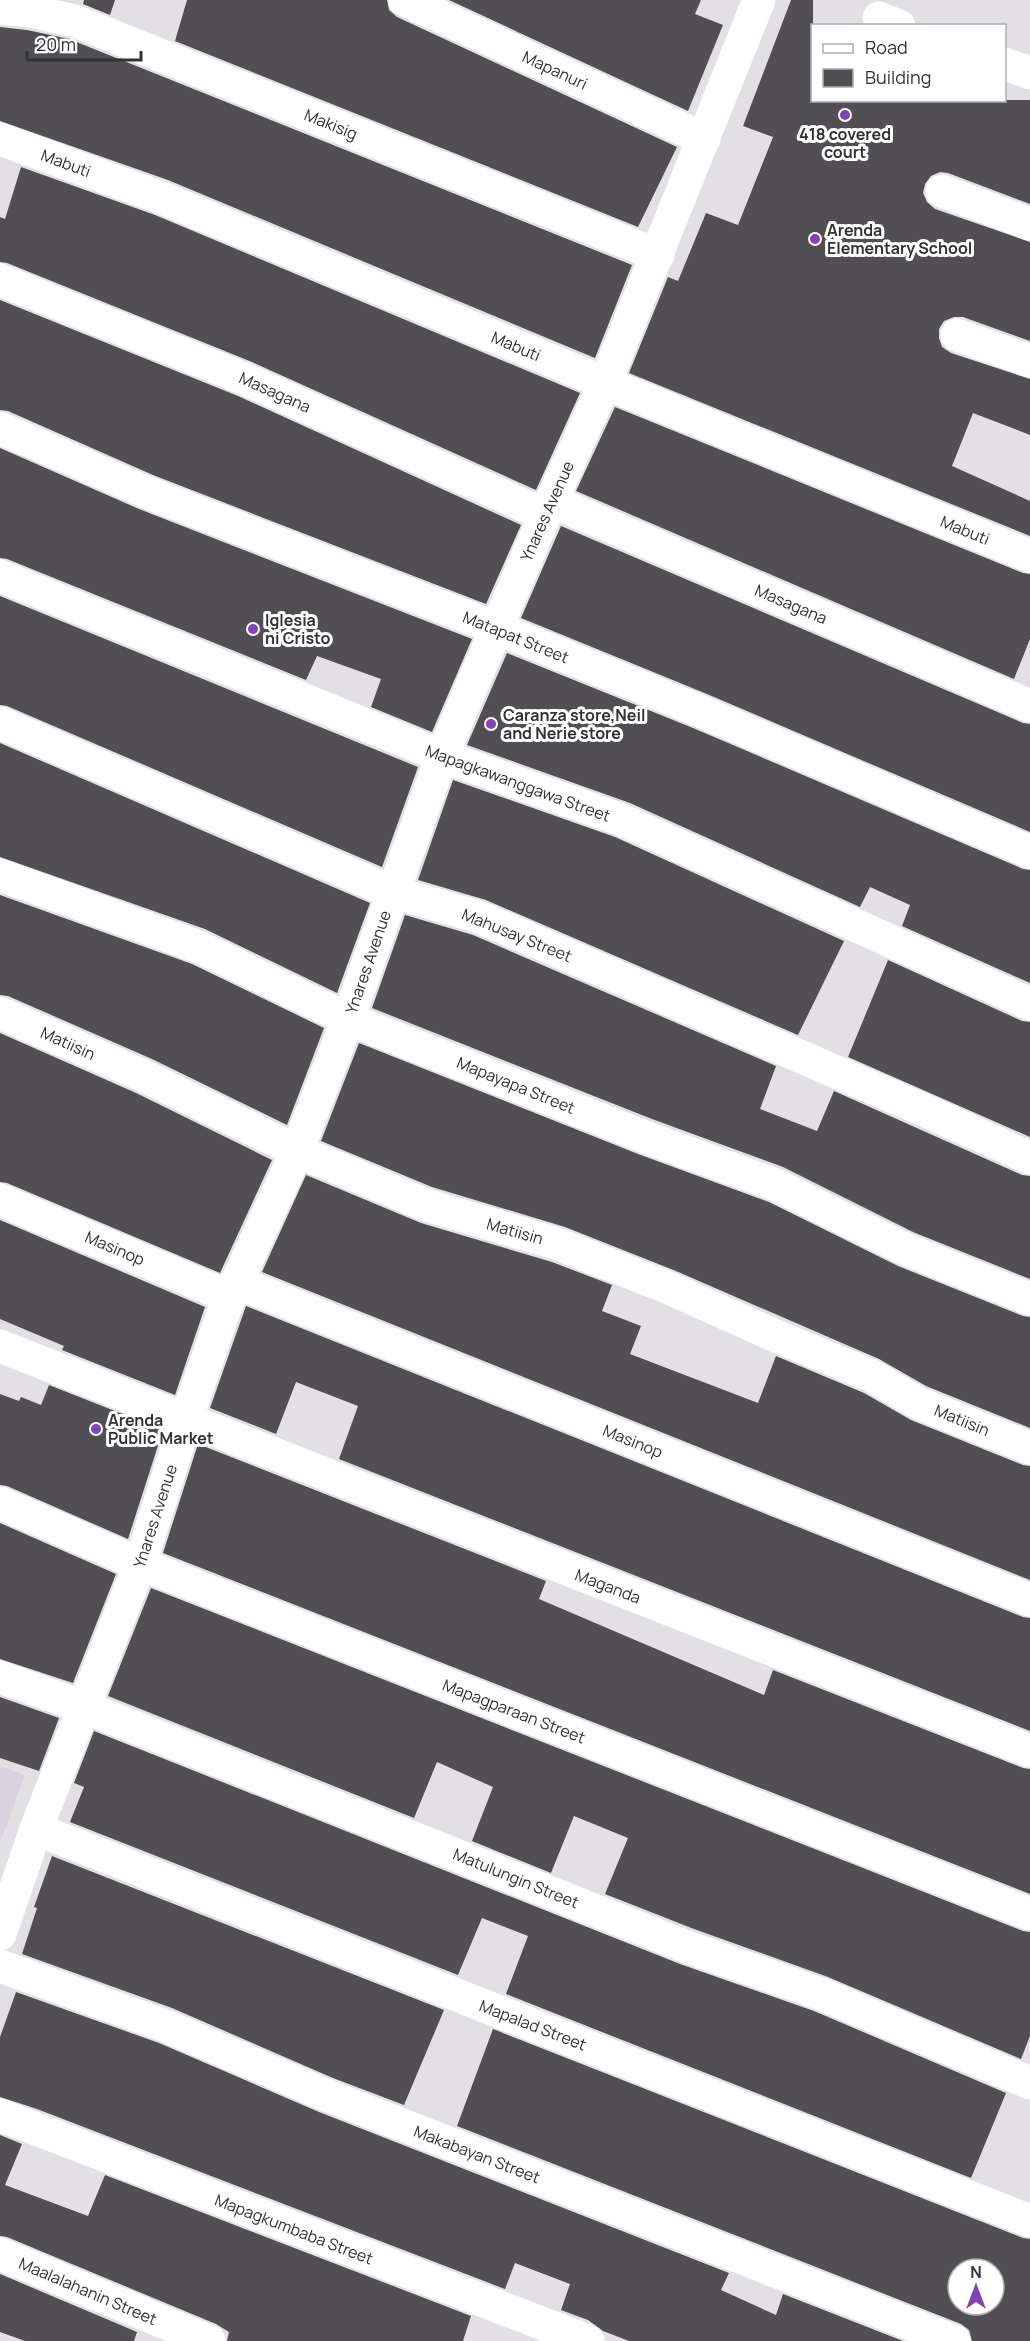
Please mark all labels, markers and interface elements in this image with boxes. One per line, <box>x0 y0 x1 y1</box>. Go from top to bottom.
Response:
scale bar <box>27 24 141 62</box>
legend <box>811 24 1006 102</box>
text: 20 m <box>36 32 76 56</box>
text: Road <box>865 35 908 59</box>
street label: Mapanuri <box>519 45 591 95</box>
text: Building <box>865 65 931 89</box>
street label: Makisig <box>301 103 361 145</box>
marker: 418 covered court <box>838 108 852 122</box>
place label: 418 covered court <box>799 123 891 163</box>
street label: Mabuti <box>38 144 94 182</box>
place label: Arenda Elementary School <box>827 219 972 259</box>
marker: Arenda Elementary School <box>808 232 822 246</box>
street label: Mabuti <box>488 326 544 366</box>
street label: Masagana <box>236 366 314 418</box>
street label: Ynares Avenue <box>515 457 579 565</box>
street label: Mabuti <box>937 510 993 550</box>
street label: Masagana <box>752 579 830 629</box>
street label: Matapat Street <box>460 606 572 668</box>
place label: Iglesia ni Cristo <box>265 609 331 649</box>
marker: Iglesia ni Cristo <box>246 622 260 636</box>
place label: Caranza store,Neil and Nerie store <box>503 704 645 744</box>
marker: Caranza store,Neil and Nerie store <box>484 717 498 731</box>
street label: Mapagkawanggawa Street <box>422 739 614 827</box>
street label: Mahusay Street <box>459 903 575 967</box>
street label: Ynares Avenue <box>340 907 396 1017</box>
street label: Matiisin <box>37 1021 99 1065</box>
street label: Mapayapa Street <box>454 1051 578 1119</box>
street label: Matiisin <box>484 1212 546 1250</box>
street label: Masinop <box>82 1226 148 1270</box>
street label: Matiisin <box>931 1399 993 1441</box>
place label: Arenda Public Market <box>108 1409 214 1449</box>
street label: Masinop <box>600 1419 666 1463</box>
marker: Arenda Public Market <box>89 1422 103 1436</box>
street label: Ynares Avenue <box>128 1461 182 1571</box>
street label: Maganda <box>572 1563 644 1609</box>
street label: Mapagparaan Street <box>439 1674 589 1748</box>
street label: Matulungin Street <box>450 1843 582 1913</box>
street label: Mapalad Street <box>476 1994 590 2056</box>
street label: Makabayan Street <box>411 2120 543 2188</box>
street label: Mapagkumbaba Street <box>212 2189 376 2269</box>
street label: Maalalahanin Street <box>16 2252 160 2330</box>
north arrow <box>946 2257 1006 2317</box>
text: N <box>970 2261 982 2283</box>

